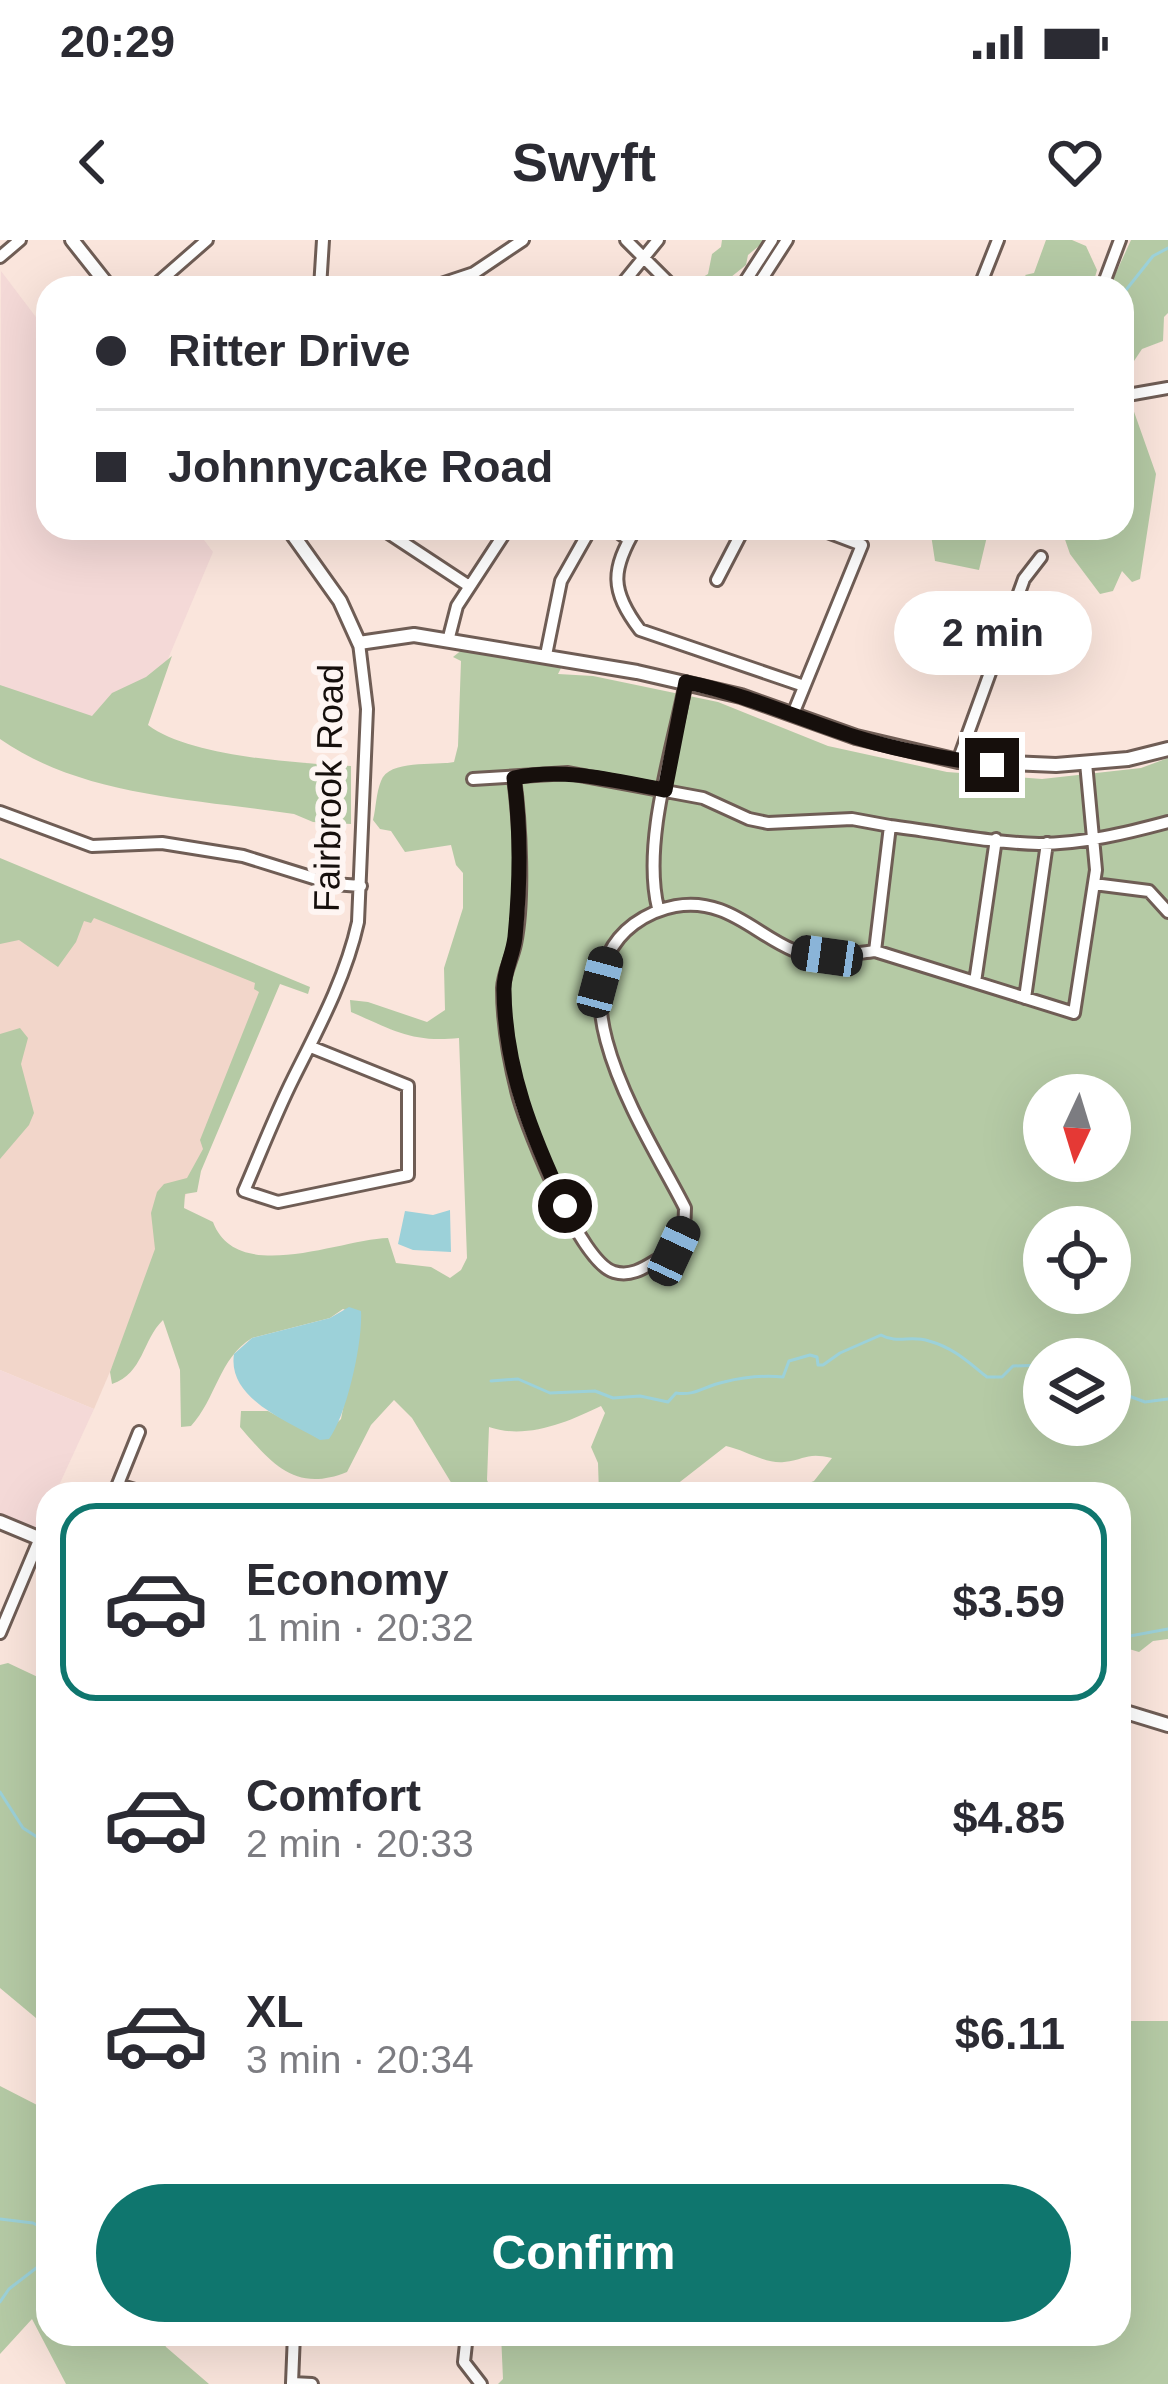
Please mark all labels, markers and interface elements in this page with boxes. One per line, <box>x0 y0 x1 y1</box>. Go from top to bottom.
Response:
text: 20:29 <box>60 16 175 67</box>
icon: back <box>60 129 126 195</box>
icon: heart <box>1042 129 1108 195</box>
text: Swyft <box>512 132 656 192</box>
text: Ritter Drive <box>168 325 411 376</box>
text: Johnnycake Road <box>168 441 553 492</box>
callout: 2 min <box>893 591 1091 675</box>
text: 2 min <box>942 611 1044 654</box>
street label: Fairbrook Road <box>306 664 351 912</box>
route end <box>965 738 1019 792</box>
car <box>789 933 865 979</box>
car <box>573 943 627 1021</box>
north arrow <box>1023 1074 1131 1182</box>
map controls <box>1023 1074 1131 1446</box>
route start <box>538 1179 592 1233</box>
button: locate <box>1023 1206 1131 1314</box>
car <box>642 1211 706 1291</box>
button: layers <box>1023 1338 1131 1446</box>
icon: car <box>102 1548 210 1656</box>
text: Economy <box>246 1554 449 1605</box>
text: $3.59 <box>952 1576 1065 1627</box>
text: 1 min · 20:32 <box>246 1606 474 1649</box>
icon: car <box>102 1764 210 1872</box>
text: Comfort <box>246 1770 421 1821</box>
text: $4.85 <box>952 1792 1065 1843</box>
text: 2 min · 20:33 <box>246 1822 474 1865</box>
icon: car <box>102 1980 210 2088</box>
text: XL <box>246 1986 304 2037</box>
text: $6.11 <box>955 2008 1065 2059</box>
text: 3 min · 20:34 <box>246 2038 474 2081</box>
button: Confirm <box>96 2184 1071 2322</box>

